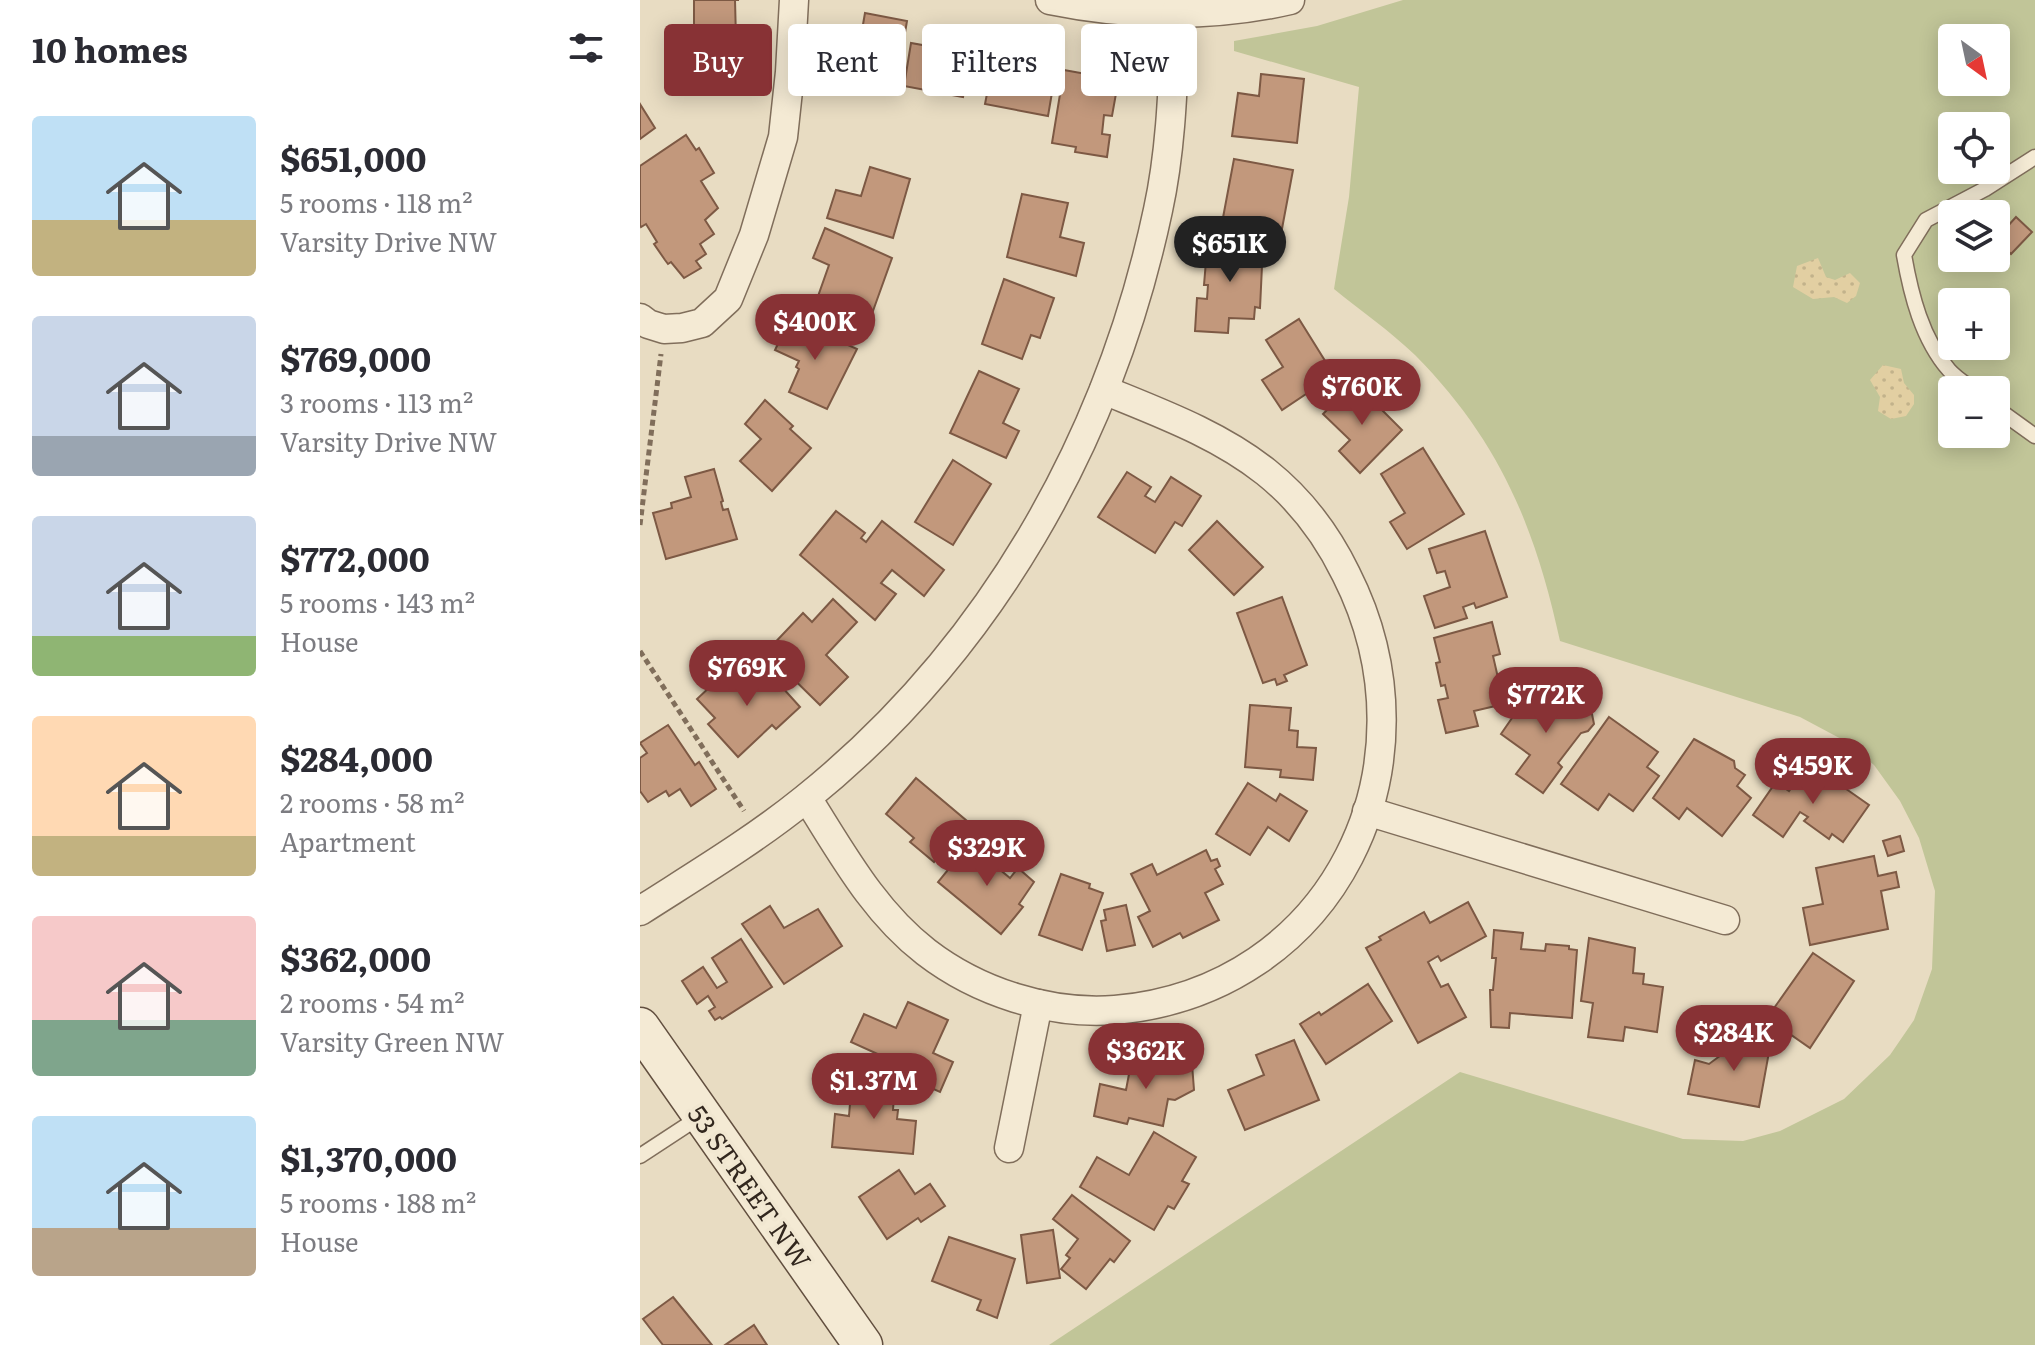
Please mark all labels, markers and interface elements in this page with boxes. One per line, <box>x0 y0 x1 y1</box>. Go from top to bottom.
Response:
text: 10 homes <box>32 23 188 73</box>
chip: Buy <box>664 24 772 96</box>
chip: Rent <box>788 24 906 96</box>
chip: Filters <box>922 24 1065 96</box>
chip: New <box>1081 24 1197 96</box>
north arrow <box>1938 24 2010 96</box>
map controls <box>1938 24 2010 448</box>
icon: filters <box>564 26 608 70</box>
button: locate <box>1938 112 2010 184</box>
text: $651,000 <box>280 132 426 182</box>
icon: home <box>96 148 192 244</box>
text: 5 rooms · 118 m² <box>280 182 473 221</box>
button: layers <box>1938 200 2010 272</box>
pin: $651K <box>1174 216 1286 284</box>
text: Varsity Drive NW <box>280 221 497 260</box>
text: $651K <box>1192 222 1268 261</box>
button: + <box>1938 288 2010 360</box>
pin: $400K <box>759 294 871 362</box>
text: $400K <box>773 300 857 339</box>
text: $769,000 <box>280 332 431 382</box>
icon: home <box>96 348 192 444</box>
pin: $760K <box>1306 359 1418 427</box>
text: $760K <box>1322 365 1402 404</box>
button: − <box>1938 376 2010 448</box>
text: 3 rooms · 113 m² <box>280 382 473 421</box>
text: Varsity Drive NW <box>280 421 497 460</box>
text: $772,000 <box>280 532 430 582</box>
icon: home <box>96 548 192 644</box>
text: 5 rooms · 143 m² <box>280 582 475 621</box>
text: House <box>280 621 358 660</box>
pin: $769K <box>691 640 803 708</box>
text: $769K <box>707 646 787 685</box>
pin: $772K <box>1490 667 1602 735</box>
text: $772K <box>1507 673 1585 712</box>
text: $284,000 <box>280 732 433 782</box>
pin: $459K <box>1757 738 1869 806</box>
text: $459K <box>1773 744 1853 783</box>
icon: home <box>96 748 192 844</box>
text: 2 rooms · 58 m² <box>280 782 465 821</box>
pin: $329K <box>931 820 1043 888</box>
text: Apartment <box>280 821 416 860</box>
text: $329K <box>948 826 1026 865</box>
text: $362,000 <box>280 932 431 982</box>
icon: home <box>96 948 192 1044</box>
text: 2 rooms · 54 m² <box>280 982 465 1021</box>
pin: $284K <box>1678 1005 1790 1073</box>
text: $284K <box>1694 1011 1774 1050</box>
text: Varsity Green NW <box>280 1021 504 1060</box>
pin: $362K <box>1090 1023 1202 1091</box>
text: $362K <box>1106 1029 1186 1068</box>
pin: $1.37M <box>809 1053 939 1121</box>
text: $1.37M <box>830 1059 918 1098</box>
street label: 53 STREET NW <box>680 1096 822 1276</box>
text: $1,370,000 <box>280 1132 457 1182</box>
icon: home <box>96 1148 192 1244</box>
text: 5 rooms · 188 m² <box>280 1182 476 1221</box>
text: House <box>280 1221 358 1260</box>

